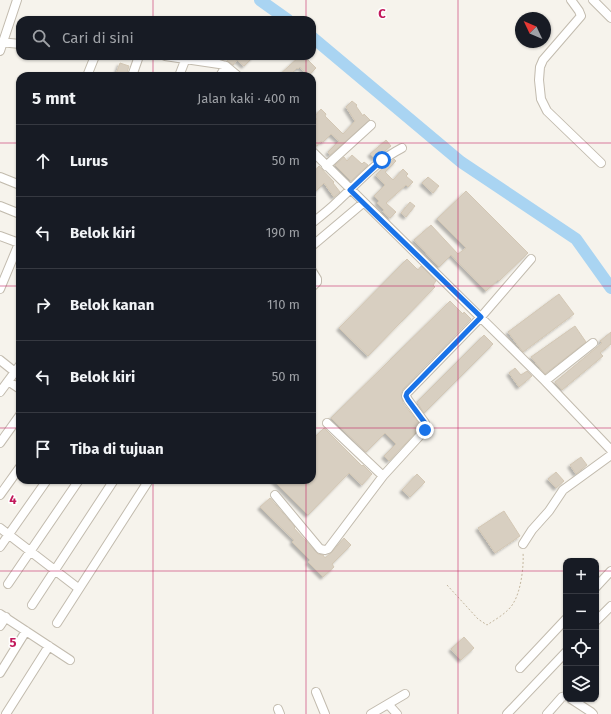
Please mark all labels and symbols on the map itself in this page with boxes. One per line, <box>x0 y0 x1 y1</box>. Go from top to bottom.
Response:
text: C <box>378 6 386 21</box>
north arrow <box>515 12 551 48</box>
route start <box>373 151 391 169</box>
route end <box>416 421 434 439</box>
text: 4 <box>9 492 17 507</box>
text: 5 <box>10 635 17 650</box>

